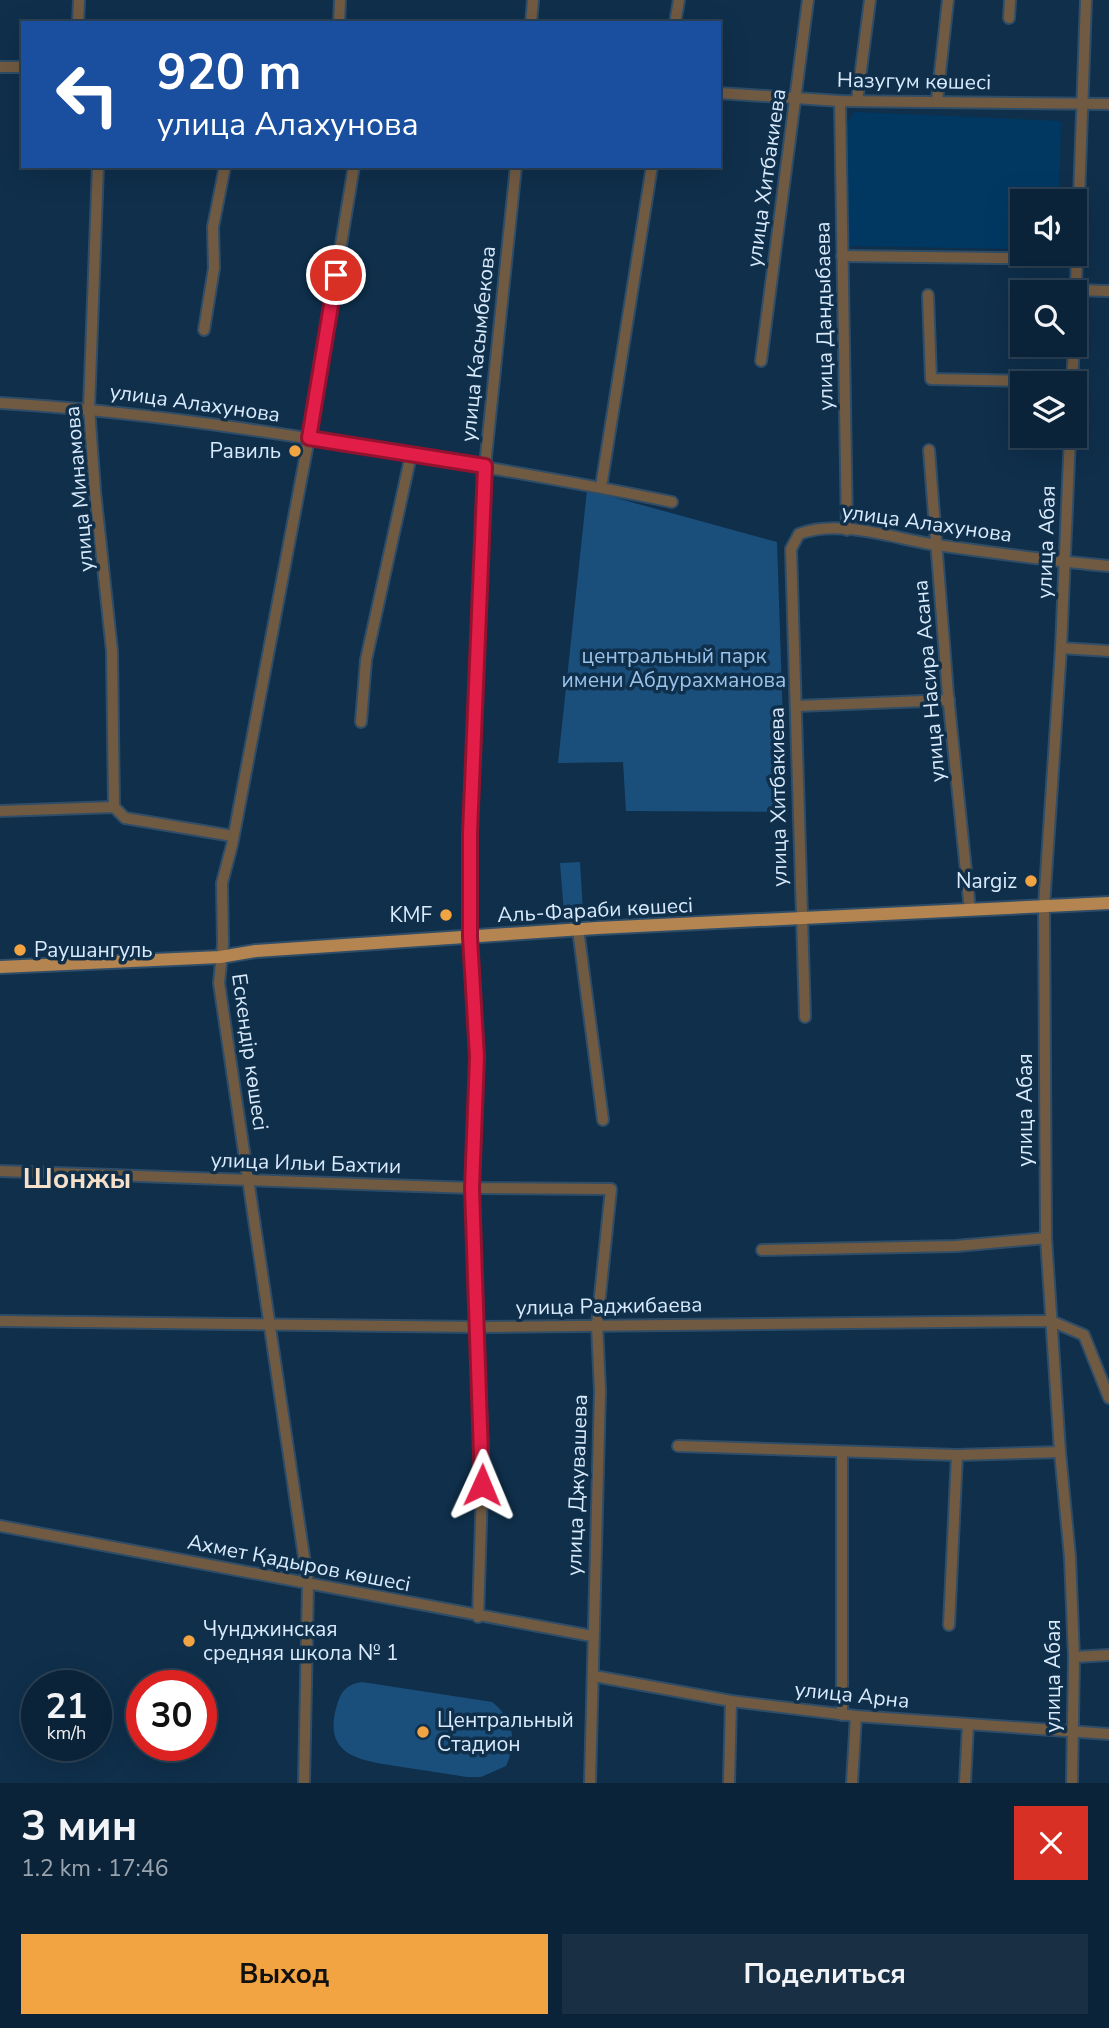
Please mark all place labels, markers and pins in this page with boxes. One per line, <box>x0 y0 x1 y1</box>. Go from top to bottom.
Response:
pin <box>306 245 366 305</box>
place label: Равиль <box>210 437 281 465</box>
marker: Равиль <box>287 443 303 459</box>
place label: Nargiz <box>956 867 1017 895</box>
marker: Nargiz <box>1023 873 1039 889</box>
place label: KMF <box>389 901 432 929</box>
marker: KMF <box>438 907 454 923</box>
place label: Раушангуль <box>34 936 153 964</box>
marker: Раушангуль <box>12 942 28 958</box>
place label: Чунджинская средняя школа № 1 <box>203 1615 399 1667</box>
marker: Чунджинская средняя школа № 1 <box>181 1633 197 1649</box>
place label: Центральный Стадион <box>437 1706 574 1758</box>
marker: Центральный Стадион <box>415 1724 431 1740</box>

